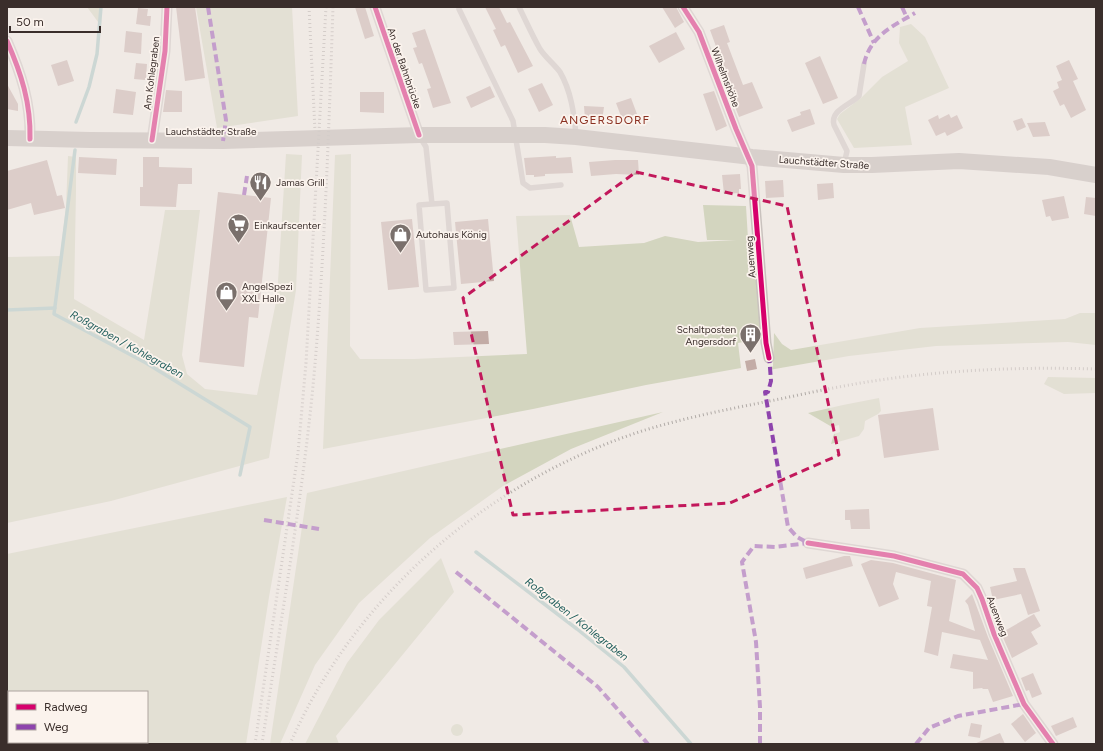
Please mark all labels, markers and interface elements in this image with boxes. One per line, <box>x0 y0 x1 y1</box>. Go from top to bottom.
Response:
scale bar <box>10 8 100 34</box>
text: 50 m <box>16 15 44 29</box>
street label: An der Bahnbrücke <box>385 26 425 111</box>
street label: Am Kohlegraben <box>141 35 163 111</box>
street label: Wilhelmshöhe <box>708 45 743 109</box>
district label: ANGERSDORF <box>560 113 650 127</box>
street label: Lauchstädter Straße <box>166 125 257 138</box>
street label: Lauchstädter Straße <box>778 153 870 172</box>
restaurant icon: Jamas Grill <box>247 169 273 202</box>
place label: Jamas Grill <box>276 176 325 189</box>
supermarket icon: Einkaufscenter <box>226 212 252 245</box>
place label: Einkaufscenter <box>254 219 321 232</box>
shop icon: Autohaus König <box>387 221 413 254</box>
place label: Autohaus König <box>416 228 487 241</box>
street label: Auenweg <box>743 235 758 279</box>
shop icon: AngelSpezi XXL Halle <box>213 279 239 312</box>
place label: AngelSpezi XXL Halle <box>242 280 293 305</box>
water label: Roßgraben / Kohlegraben <box>68 308 186 381</box>
building icon: Schaltposten Angersdorf <box>738 322 764 355</box>
place label: Schaltposten Angersdorf <box>677 323 736 348</box>
water label: Roßgraben / Kohlegraben <box>523 575 631 664</box>
street label: Auenweg <box>984 594 1011 638</box>
legend <box>8 691 148 743</box>
text: Radweg <box>44 700 88 714</box>
text: Weg <box>44 720 69 734</box>

